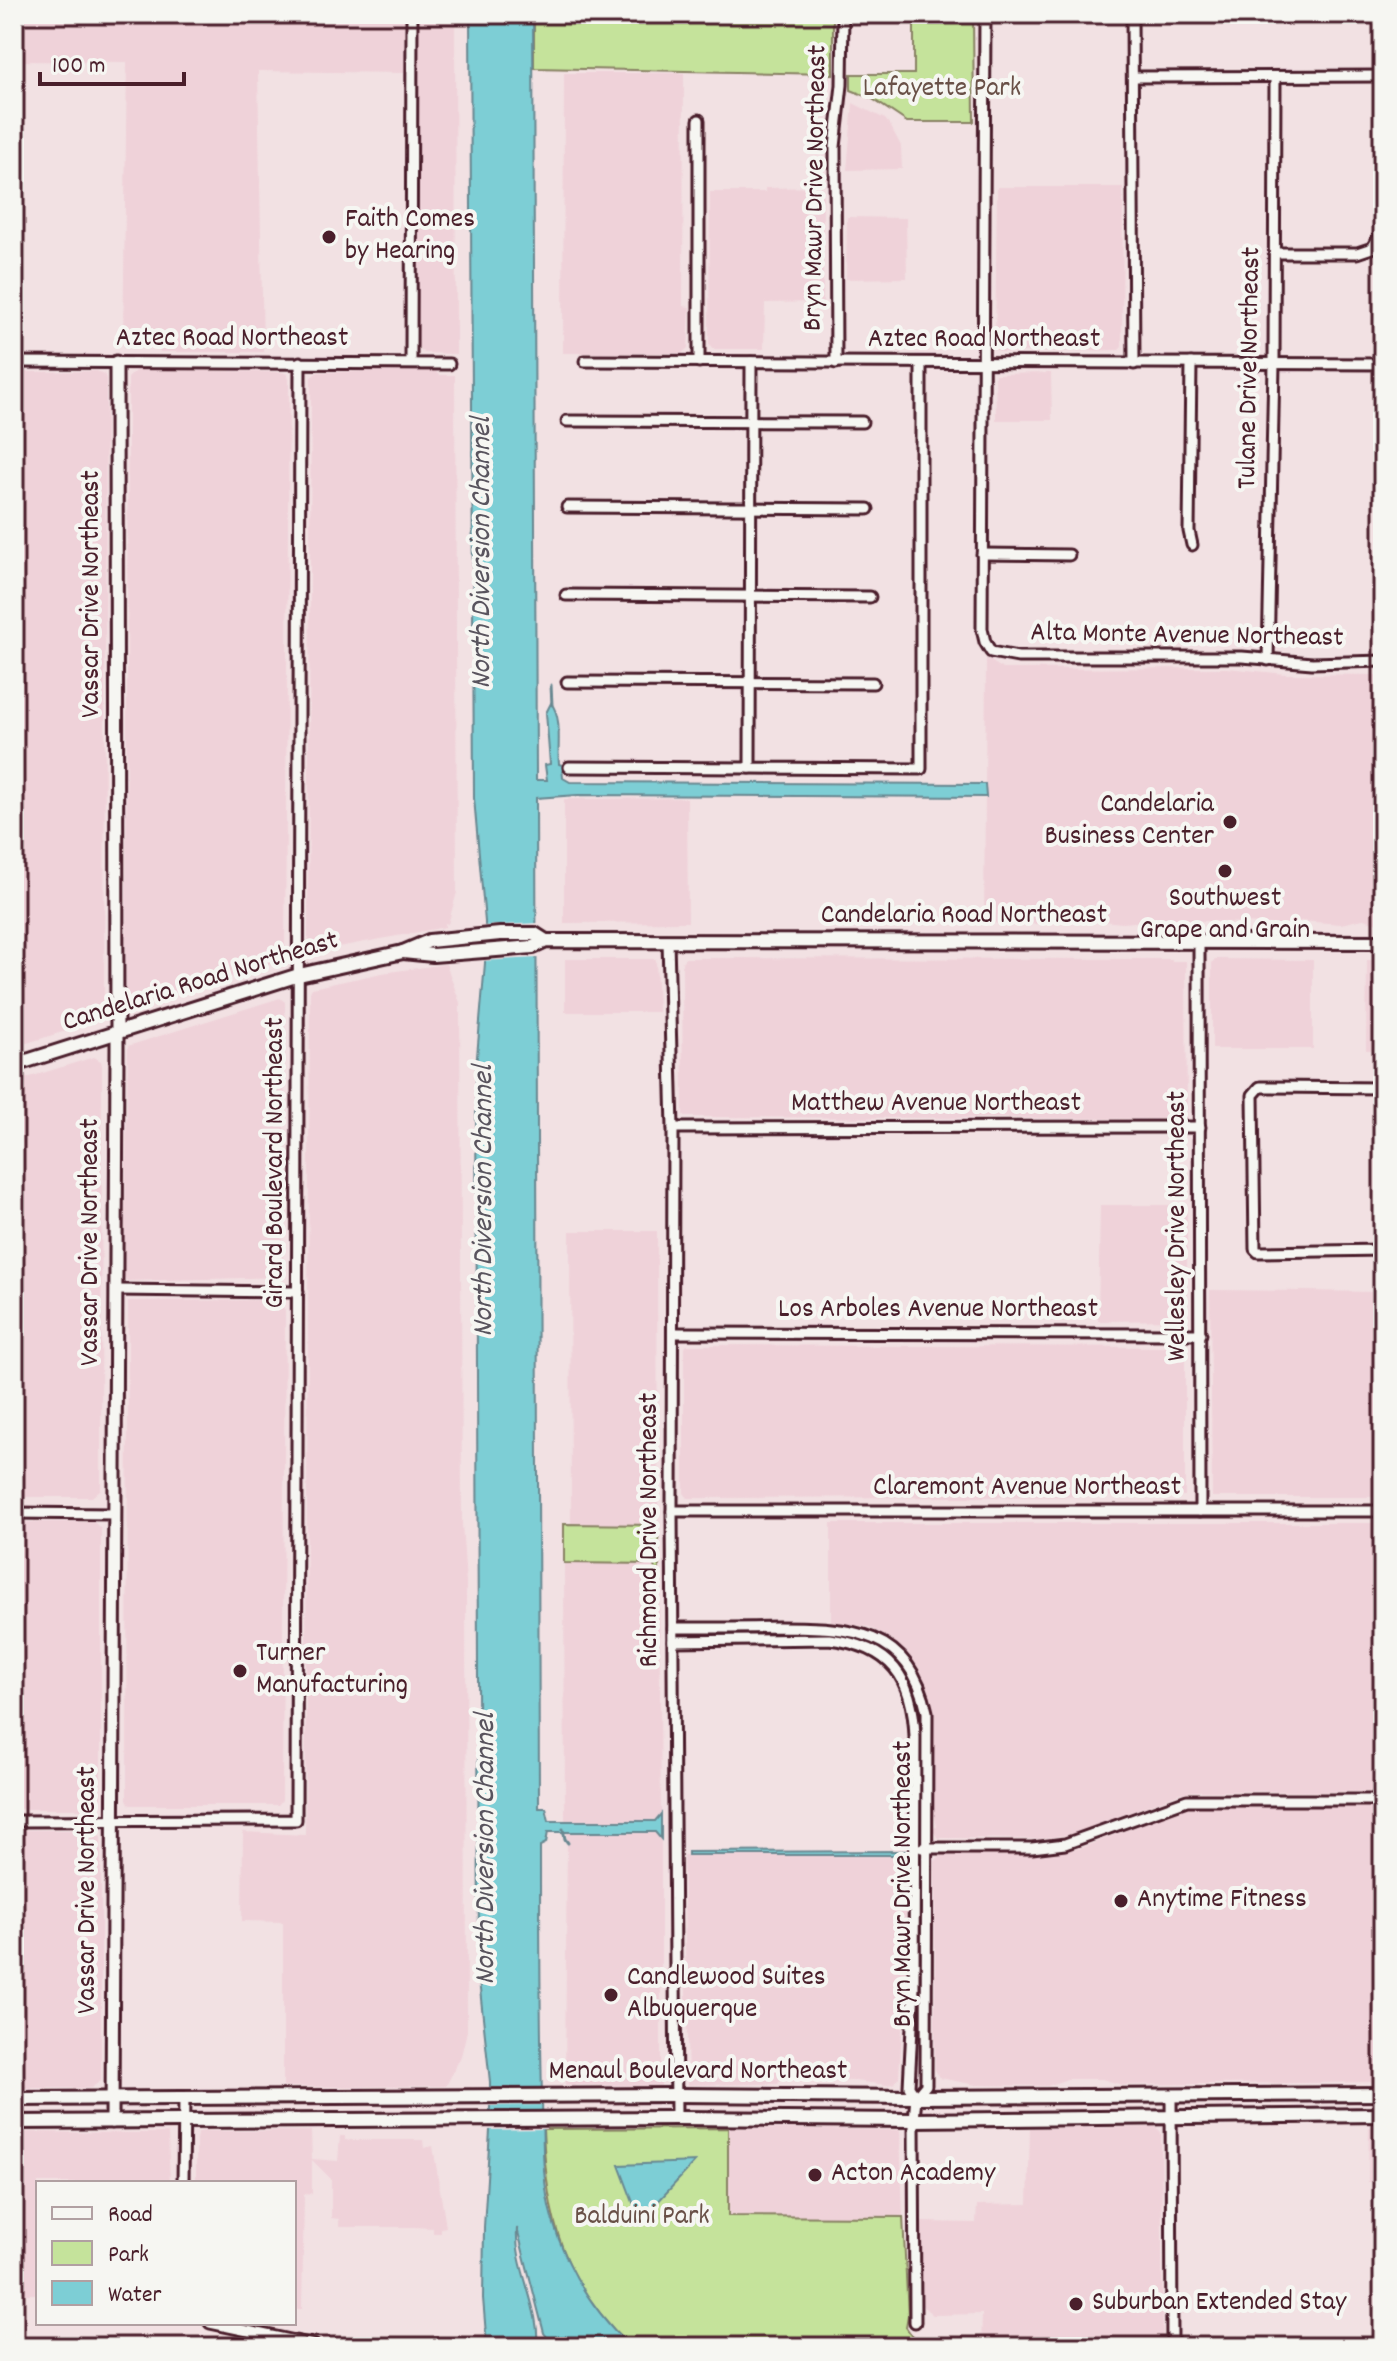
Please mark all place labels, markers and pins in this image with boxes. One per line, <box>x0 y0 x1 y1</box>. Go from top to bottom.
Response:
place label: Faith Comes by Hearing <box>345 201 475 273</box>
marker: Faith Comes by Hearing <box>320 228 338 246</box>
place label: Candelaria Business Center <box>1044 786 1215 858</box>
marker: Candelaria Business Center <box>1221 813 1239 831</box>
marker: Southwest Grape and Grain <box>1216 862 1234 880</box>
place label: Southwest Grape and Grain <box>1140 880 1310 952</box>
place label: Turner Manufacturing <box>256 1635 408 1707</box>
marker: Turner Manufacturing <box>231 1662 249 1680</box>
place label: Anytime Fitness <box>1137 1881 1307 1921</box>
marker: Anytime Fitness <box>1112 1892 1130 1910</box>
place label: Candlewood Suites Albuquerque <box>627 1959 826 2031</box>
marker: Candlewood Suites Albuquerque <box>602 1986 620 2004</box>
place label: Acton Academy <box>831 2155 996 2195</box>
marker: Acton Academy <box>806 2166 824 2184</box>
place label: Suburban Extended Stay <box>1092 2284 1347 2324</box>
marker: Suburban Extended Stay <box>1067 2295 1085 2313</box>

